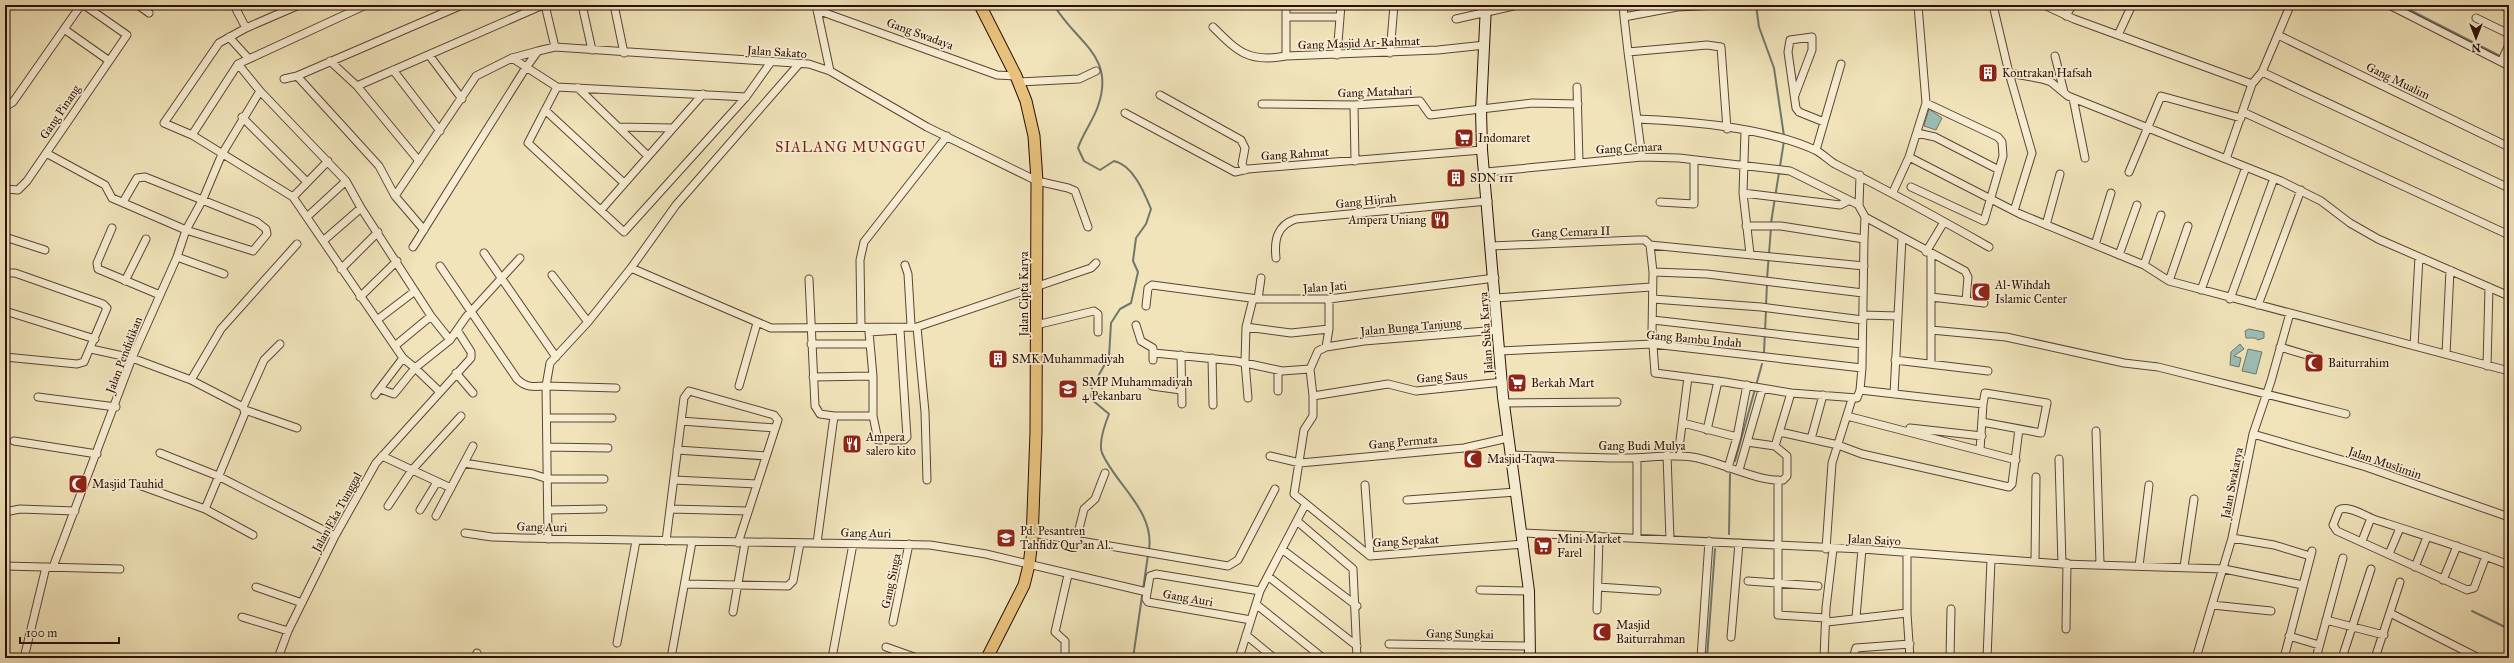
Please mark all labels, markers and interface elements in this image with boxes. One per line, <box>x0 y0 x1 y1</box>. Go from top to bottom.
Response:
street label: Gang Swadaya <box>884 15 956 54</box>
north arrow <box>2456 18 2496 58</box>
street label: Gang Masjid Ar-Rahmat <box>1298 34 1421 53</box>
text: N <box>2471 41 2481 54</box>
street label: Jalan Sakato <box>745 43 807 62</box>
street label: Gang Mualim <box>2364 60 2432 103</box>
building icon: Kontrakan Hafsah <box>1977 62 1999 84</box>
place label: Kontrakan Hafsah <box>2002 66 2092 80</box>
street label: Gang Pinang <box>37 82 84 142</box>
street label: Gang Matahari <box>1337 84 1413 101</box>
supermarket icon: Indomaret <box>1453 127 1475 149</box>
place label: Indomaret <box>1478 131 1531 145</box>
district label: SIALANG MUNGGU <box>775 139 927 156</box>
street label: Gang Cemara <box>1595 139 1664 158</box>
street label: Gang Rahmat <box>1261 145 1330 164</box>
building icon: SDN 111 <box>1445 167 1467 189</box>
place label: SDN 111 <box>1470 171 1513 185</box>
street label: Gang Hijrah <box>1335 191 1398 212</box>
restaurant icon: Ampera Uniang <box>1429 209 1451 231</box>
place label: Ampera Uniang <box>1348 213 1426 228</box>
street label: Gang Cemara II <box>1531 224 1611 241</box>
street label: Jalan Cipta Karya <box>1017 251 1032 339</box>
street label: Jalan Jati <box>1300 278 1348 297</box>
place label: Al-Wihdah Islamic Center <box>1994 278 2068 306</box>
mosque icon: Al-Wihdah Islamic Center <box>1970 281 1992 303</box>
street label: Jalan Suka Karya <box>1476 290 1497 377</box>
street label: Jalan Pendidikan <box>102 314 146 397</box>
street label: Jalan Bunga Tanjung <box>1358 316 1463 340</box>
street label: Gang Bambu Indah <box>1646 328 1743 351</box>
building icon: SMK Muhammadiyah <box>987 348 1009 370</box>
place label: SMK Muhammadiyah <box>1012 352 1125 366</box>
mosque icon: Baiturrahim <box>2303 352 2325 374</box>
place label: Baiturrahim <box>2328 356 2389 370</box>
street label: Gang Saus <box>1416 368 1468 387</box>
supermarket icon: Berkah Mart <box>1506 372 1528 394</box>
place label: SMP Muhammadiyah 4 Pekanbaru <box>1082 375 1193 403</box>
place label: Berkah Mart <box>1531 376 1595 390</box>
school or university icon: SMP Muhammadiyah 4 Pekanbaru <box>1057 378 1079 400</box>
place label: Ampera salero kito <box>865 430 916 458</box>
street label: Gang Permata <box>1368 432 1439 453</box>
restaurant icon: Ampera salero kito <box>841 433 863 455</box>
street label: Gang Budi Mulya <box>1598 439 1686 454</box>
street label: Jalan Muslimin <box>2344 443 2424 483</box>
street label: Jalan Swakarya <box>2218 445 2247 522</box>
mosque icon: Masjid Taqwa <box>1462 448 1484 470</box>
place label: Masjid Taqwa <box>1487 452 1556 467</box>
street label: Jalan Eka Tunggal <box>308 469 366 557</box>
mosque icon: Masjid Tauhid <box>67 473 89 495</box>
place label: Masjid Tauhid <box>92 477 164 491</box>
street label: Gang Auri <box>517 520 568 535</box>
place label: Pd. Pesantren Tahfidz Qur'an Al.. <box>1020 524 1113 552</box>
street label: Gang Auri <box>841 526 892 541</box>
school or university icon: Pd. Pesantren Tahfidz Qur'an Al.. <box>995 527 1017 549</box>
street label: Jalan Saiyo <box>1845 531 1901 549</box>
street label: Gang Sepakat <box>1372 532 1440 551</box>
place label: Mini Market Farel <box>1557 532 1622 560</box>
supermarket icon: Mini Market Farel <box>1532 535 1554 557</box>
street label: Gang Singa <box>878 551 905 610</box>
street label: Gang Auri <box>1162 587 1215 610</box>
place label: Masjid Baiturrahman <box>1616 618 1686 646</box>
scale bar <box>20 619 119 645</box>
mosque icon: Masjid Baiturrahman <box>1591 621 1613 643</box>
text: 100 m <box>26 626 57 640</box>
street label: Gang Sungkai <box>1426 626 1495 643</box>

